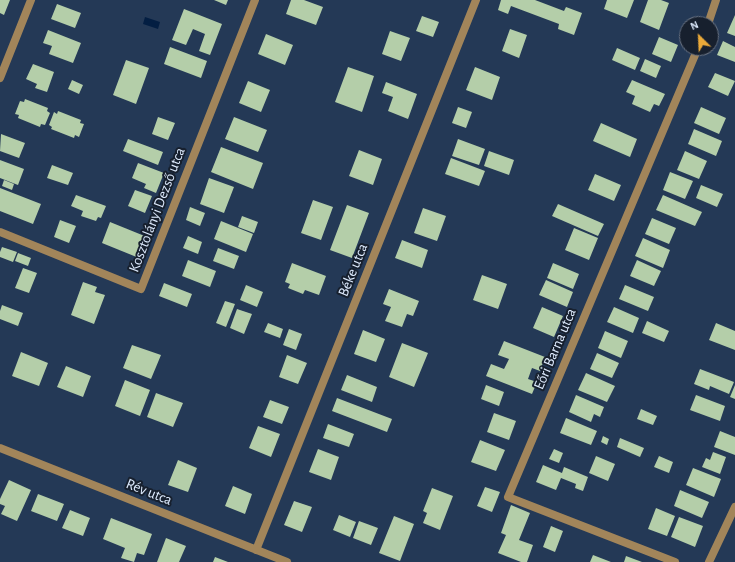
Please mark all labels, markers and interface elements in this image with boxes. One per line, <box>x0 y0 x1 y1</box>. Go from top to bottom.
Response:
north arrow <box>679 16 719 56</box>
text: N <box>689 19 700 32</box>
street label: Kosztolányi Dezső utca <box>125 145 189 275</box>
street label: Béke utca <box>334 241 372 299</box>
street label: Eőri Barna utca <box>530 306 580 392</box>
street label: Rév utca <box>123 475 175 509</box>

